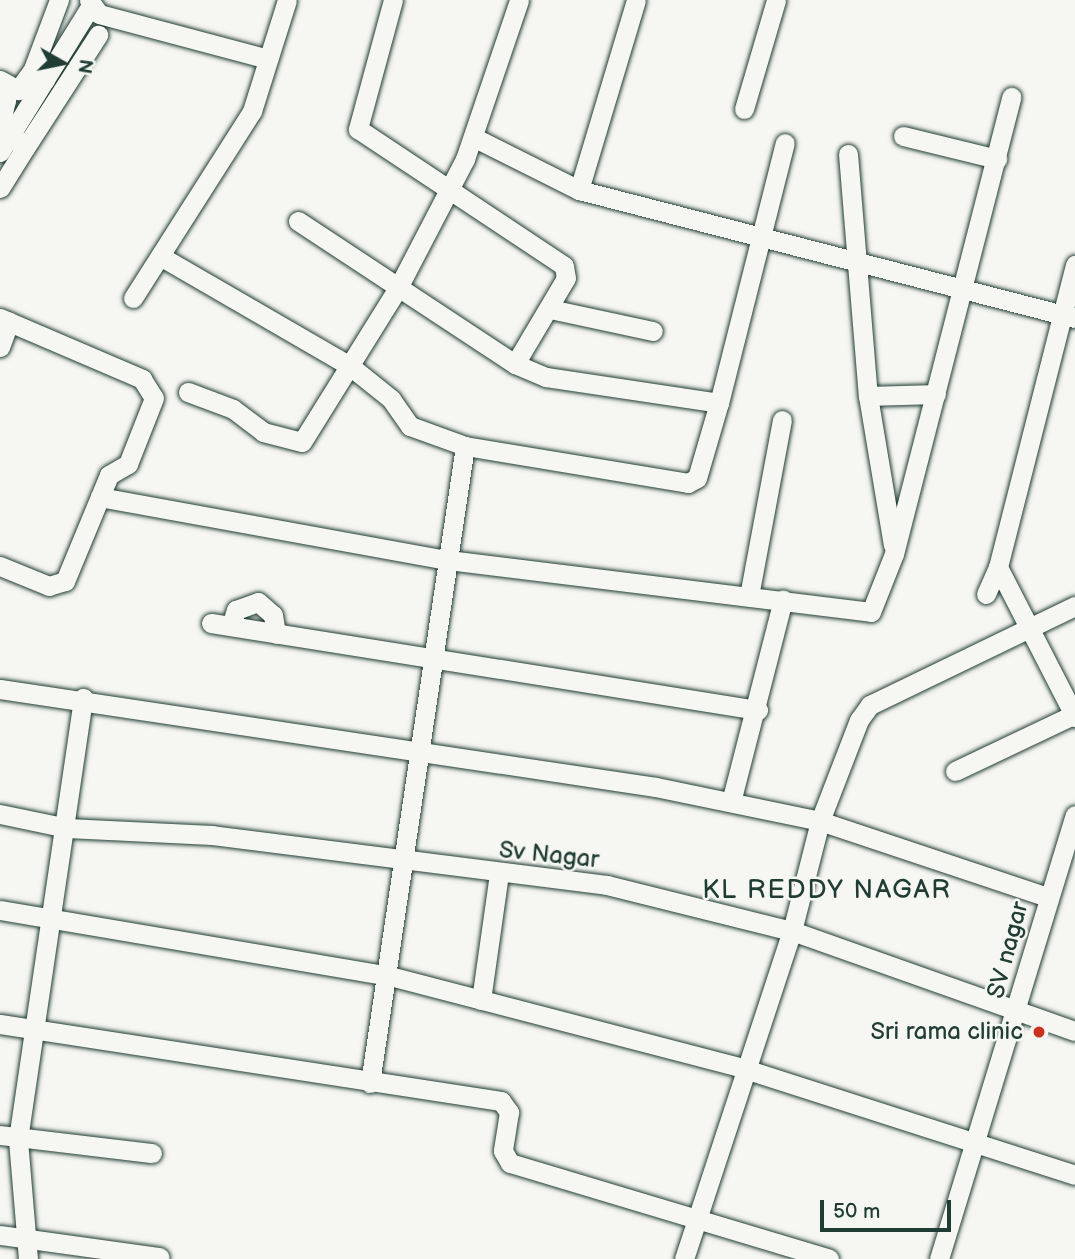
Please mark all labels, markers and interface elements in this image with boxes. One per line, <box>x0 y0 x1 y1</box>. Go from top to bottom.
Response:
north arrow <box>28 28 98 98</box>
text: N <box>72 58 97 75</box>
street label: Sv Nagar <box>498 835 600 875</box>
district label: KL REDDY NAGAR <box>704 875 950 907</box>
street label: SV nagar <box>981 898 1035 1002</box>
place label: Sri rama clinic <box>870 1018 1023 1046</box>
marker: Sri rama clinic <box>1029 1022 1049 1042</box>
scale bar <box>823 1186 954 1230</box>
text: 50 m <box>833 1199 880 1224</box>

